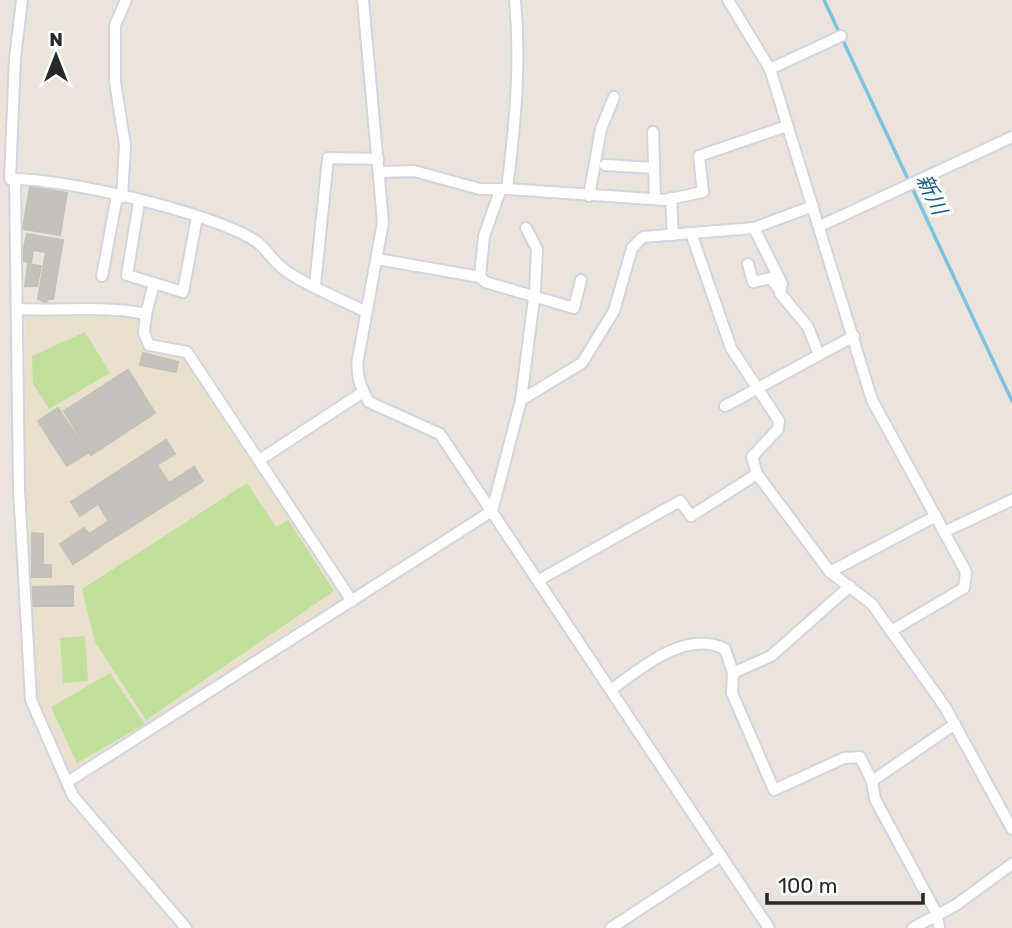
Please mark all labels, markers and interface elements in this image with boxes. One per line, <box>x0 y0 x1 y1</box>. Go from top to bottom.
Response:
north arrow <box>21 21 91 91</box>
text: N <box>49 28 63 51</box>
water label: 新川 <box>912 170 953 220</box>
scale bar <box>767 862 923 906</box>
text: 100 m <box>778 873 837 898</box>

